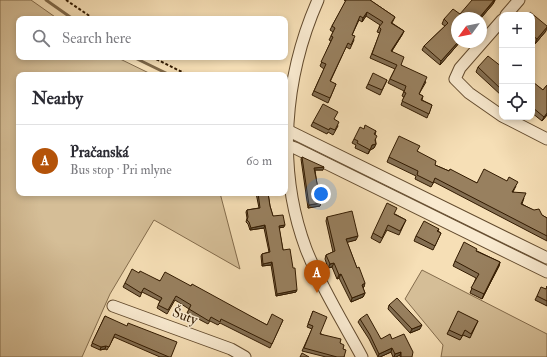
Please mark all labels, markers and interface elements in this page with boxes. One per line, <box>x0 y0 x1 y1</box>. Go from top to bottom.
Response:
north arrow <box>451 12 487 48</box>
map controls <box>499 12 535 120</box>
button: + <box>499 12 535 48</box>
search box <box>16 16 288 60</box>
icon: search <box>30 27 52 49</box>
text: Search here <box>62 29 131 48</box>
button: − <box>499 48 535 84</box>
button: locate <box>499 84 535 120</box>
text: Nearby <box>32 88 83 109</box>
text: Pračanská <box>70 143 129 162</box>
text: A <box>41 153 49 169</box>
text: 60 m <box>246 153 272 169</box>
text: Bus stop · Pri mlyne <box>70 162 172 178</box>
your location <box>311 184 331 204</box>
pin: A <box>304 260 330 293</box>
street label: Šuty <box>170 303 201 330</box>

